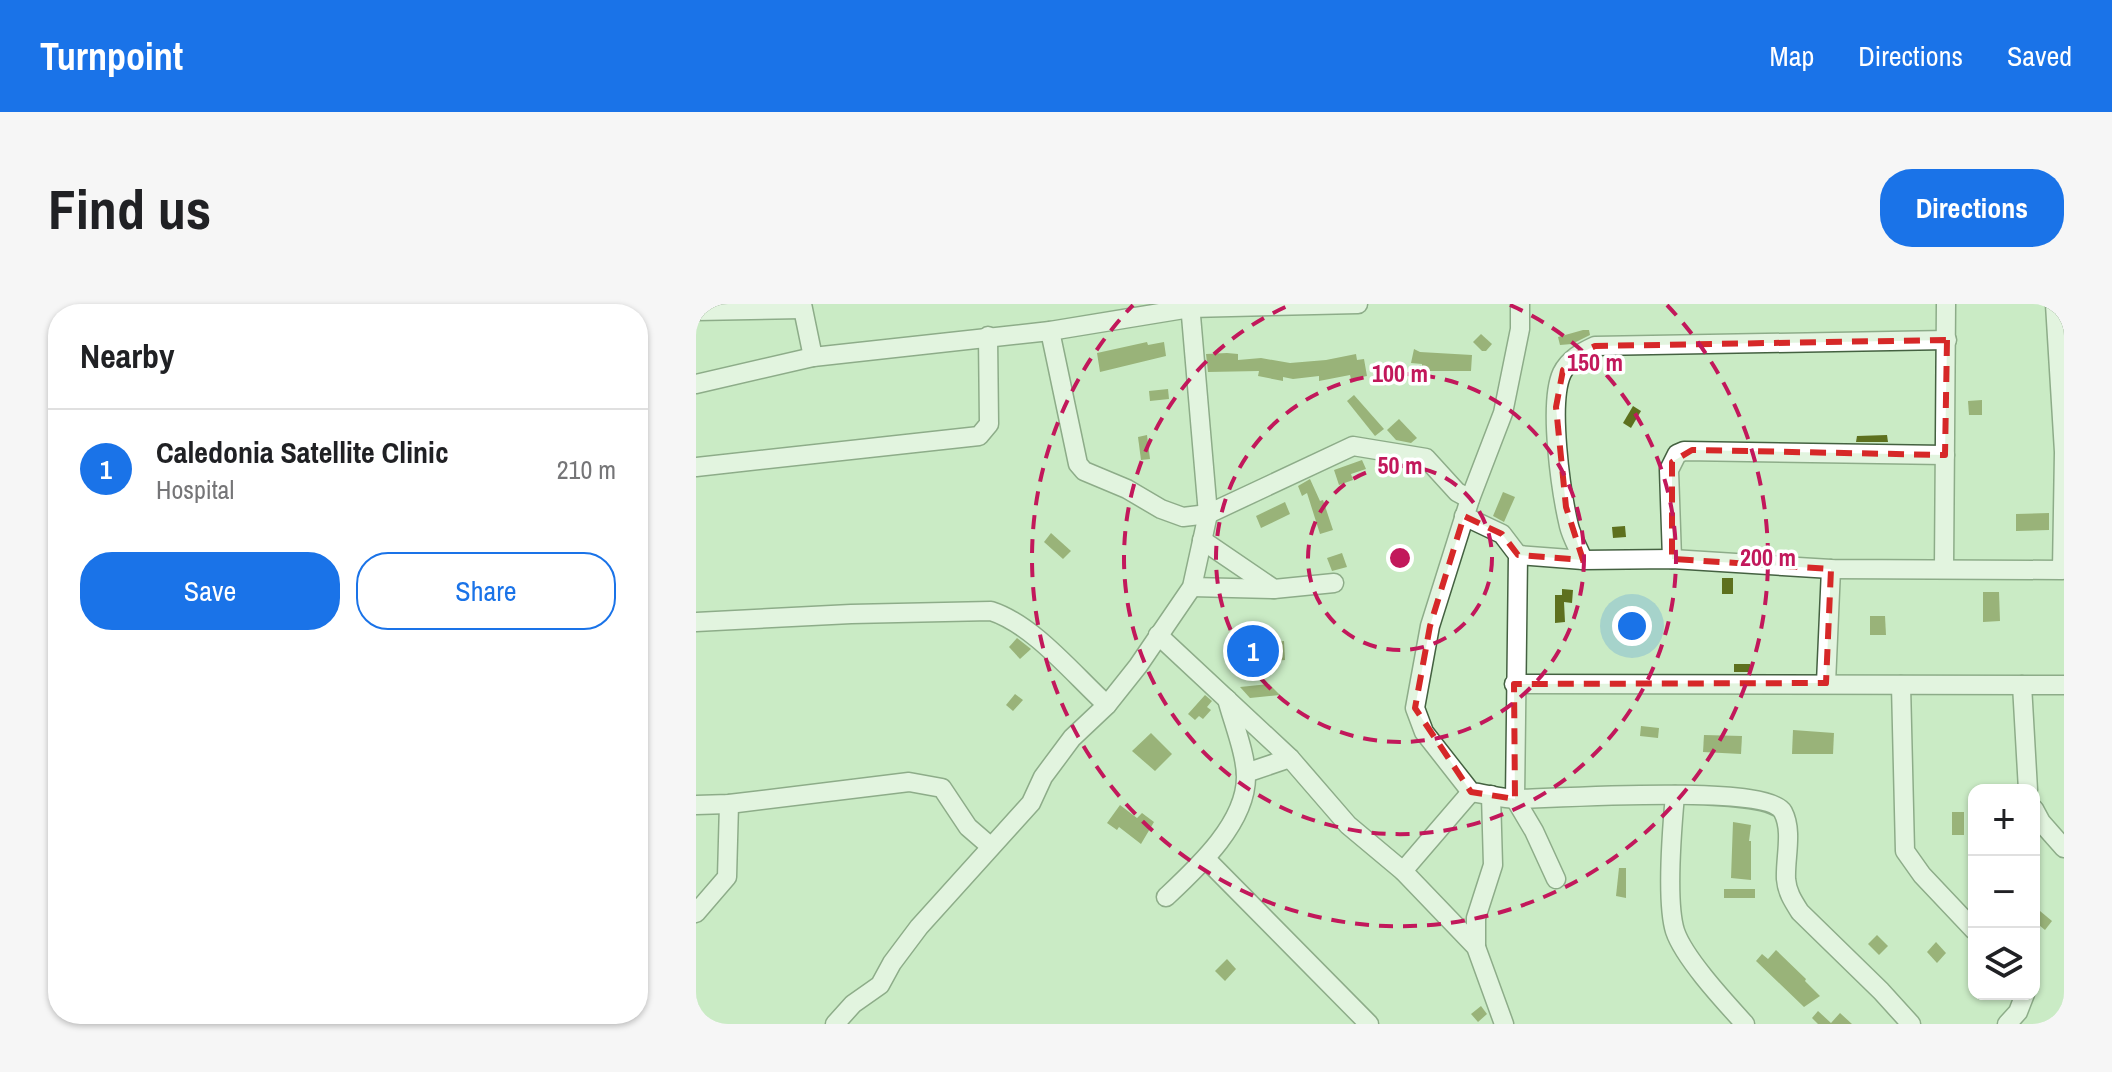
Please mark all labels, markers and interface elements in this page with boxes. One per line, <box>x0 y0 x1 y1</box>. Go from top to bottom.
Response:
text: Turnpoint <box>40 31 183 82</box>
text: Map <box>1770 37 1814 75</box>
text: Directions <box>1858 37 1963 75</box>
text: Saved <box>2007 37 2072 75</box>
button: Directions <box>1880 169 2064 247</box>
text: Find us <box>48 171 211 246</box>
text: Nearby <box>80 333 175 379</box>
text: 150 m <box>1567 346 1623 378</box>
text: 100 m <box>1372 357 1428 389</box>
text: Caledonia Satellite Clinic <box>156 432 449 472</box>
text: 50 m <box>1378 449 1422 481</box>
text: 1 <box>100 452 112 487</box>
text: 210 m <box>557 452 616 487</box>
text: Hospital <box>156 472 234 507</box>
text: 200 m <box>1740 541 1796 573</box>
centre of rings <box>1386 544 1414 572</box>
button: Save <box>80 552 340 630</box>
button: Share <box>356 552 616 630</box>
your location <box>1612 606 1652 646</box>
pin: 1 <box>1227 621 1279 681</box>
map controls <box>1968 784 2040 1000</box>
button: + <box>1968 784 2040 856</box>
button: − <box>1968 856 2040 928</box>
button: layers <box>1968 928 2040 1000</box>

